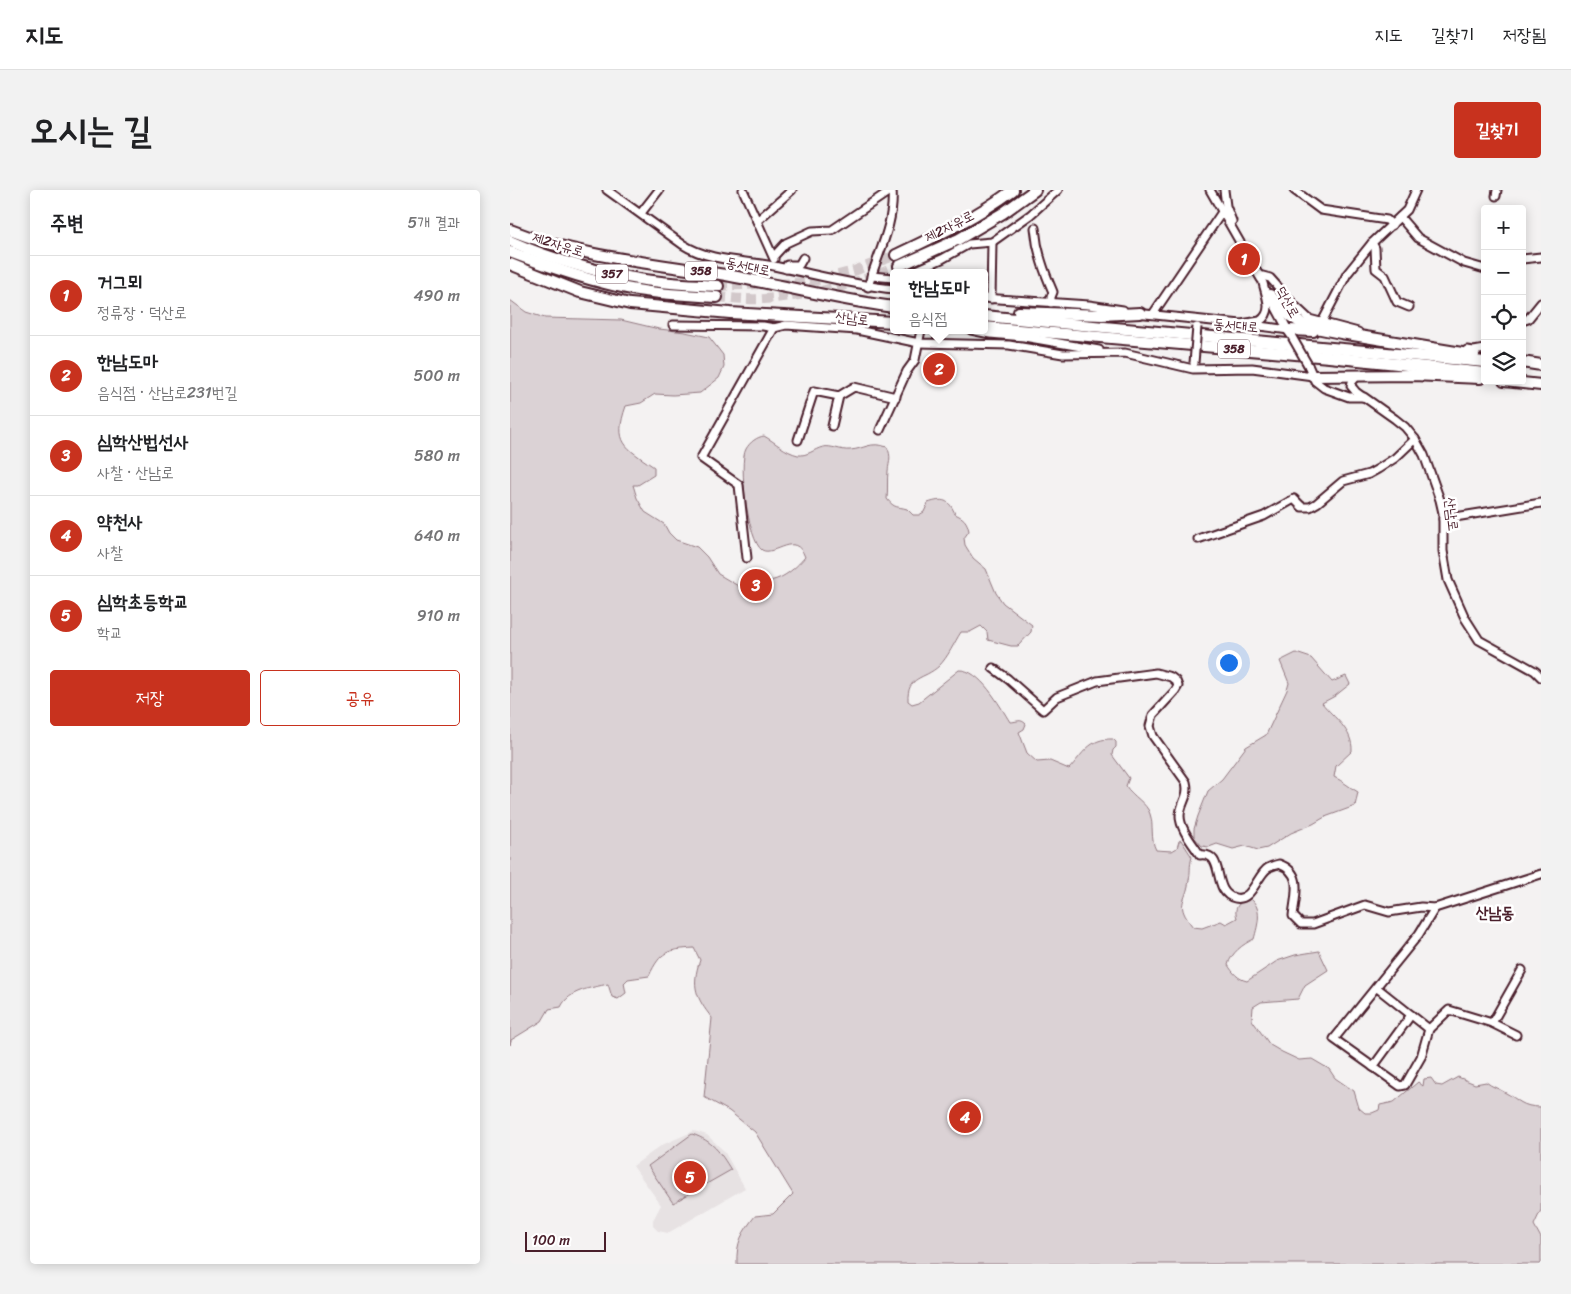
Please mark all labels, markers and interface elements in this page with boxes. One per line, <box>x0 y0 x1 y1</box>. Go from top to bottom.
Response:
text: 지도 <box>25 14 64 56</box>
text: 지도 <box>1374 19 1403 51</box>
text: 길찾기 <box>1431 19 1475 51</box>
text: 저장됨 <box>1503 19 1546 51</box>
text: 오시는 길 <box>30 99 152 161</box>
button: 길찾기 <box>1454 102 1541 158</box>
street label: 제2자유로 <box>920 203 979 250</box>
text: 주변 <box>50 204 84 242</box>
map controls <box>1481 205 1526 385</box>
button: + <box>1481 205 1526 250</box>
text: 5개 결과 <box>407 208 460 237</box>
street label: 제2자유로 <box>529 225 587 264</box>
pin: 1 <box>1228 240 1260 278</box>
street label: 동서대로 <box>723 250 773 283</box>
button: − <box>1481 250 1526 295</box>
road number: 358 <box>685 262 717 280</box>
road number: 357 <box>596 264 628 284</box>
text: 거그뫼 <box>97 265 143 298</box>
popup <box>890 269 988 334</box>
text: 한남도마 <box>908 271 970 304</box>
text: 1 <box>63 281 69 310</box>
text: 490 m <box>414 281 460 310</box>
street label: 덕산로 <box>1268 281 1307 323</box>
button: locate <box>1481 295 1526 340</box>
text: 정류장 · 덕산로 <box>97 298 187 327</box>
street label: 산남로 <box>834 304 870 333</box>
text: 음식점 <box>908 304 947 333</box>
street label: 동서대로 <box>1212 311 1259 340</box>
road number: 358 <box>1218 340 1250 358</box>
button: layers <box>1481 340 1526 385</box>
text: 한남도마 <box>97 345 158 378</box>
pin: 2 <box>923 350 955 388</box>
text: 2 <box>61 361 71 390</box>
text: 500 m <box>414 361 460 390</box>
text: 음식점 · 산남로231번길 <box>97 378 238 407</box>
text: 심학산법선사 <box>97 425 189 458</box>
text: 3 <box>62 441 70 470</box>
text: 580 m <box>414 441 460 470</box>
text: 사찰 · 산남로 <box>97 458 174 487</box>
street label: 산남로 <box>1437 496 1466 532</box>
text: 약천사 <box>97 505 143 538</box>
text: 4 <box>61 521 71 550</box>
text: 640 m <box>414 521 460 550</box>
text: 사찰 <box>97 538 123 567</box>
pin: 3 <box>740 566 772 604</box>
text: 심학초등학교 <box>97 585 189 618</box>
text: 5 <box>61 601 71 630</box>
text: 910 m <box>417 601 460 630</box>
text: 학교 <box>97 618 123 647</box>
your location <box>1216 650 1242 676</box>
button: 저장 <box>50 670 250 726</box>
button: 공유 <box>260 670 460 726</box>
district label: 산남동 <box>1476 898 1514 927</box>
pin: 4 <box>949 1098 981 1136</box>
pin: 5 <box>674 1158 706 1196</box>
text: 100 m <box>532 1228 570 1253</box>
scale bar <box>525 1229 606 1252</box>

